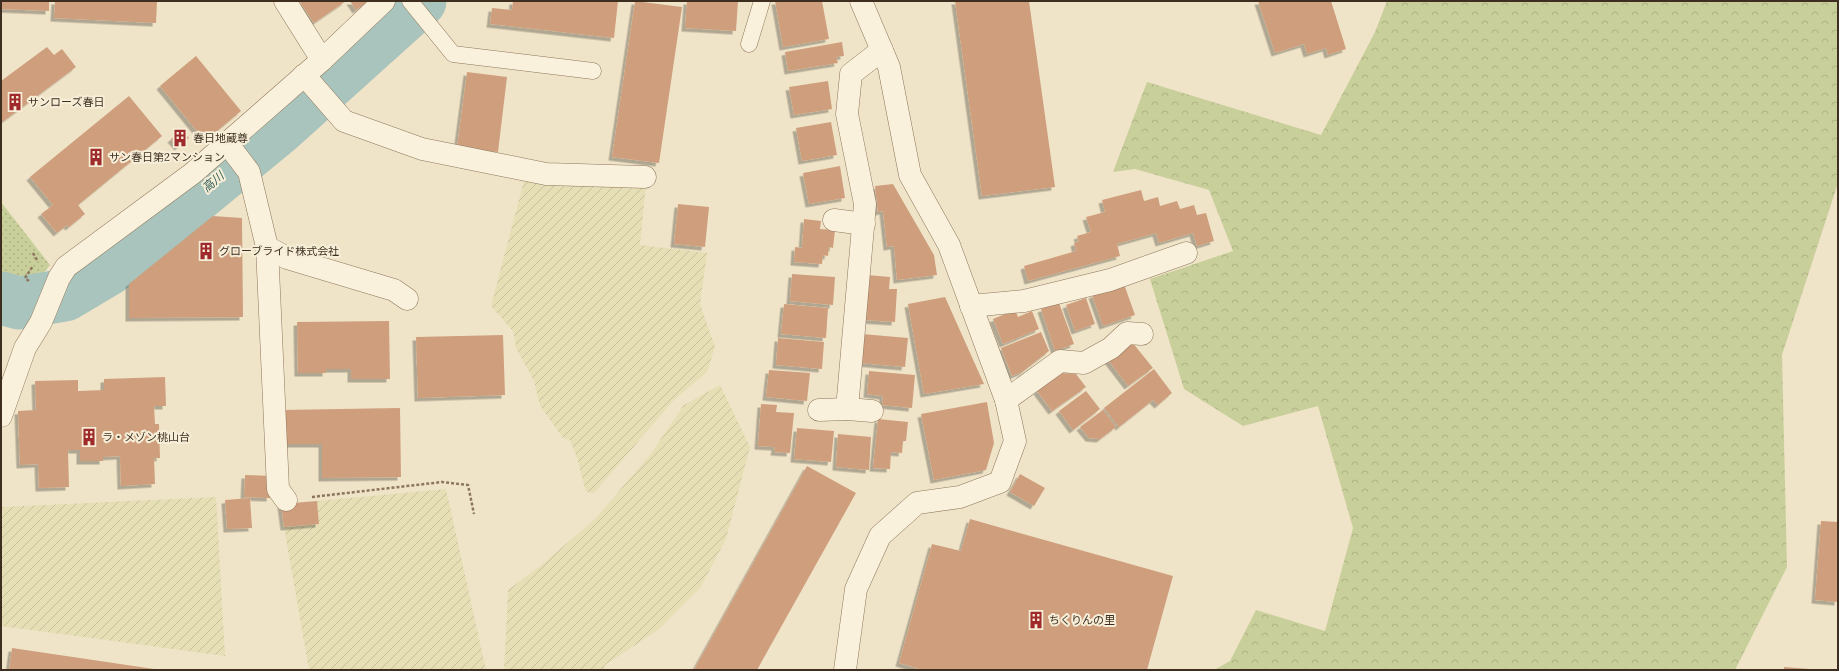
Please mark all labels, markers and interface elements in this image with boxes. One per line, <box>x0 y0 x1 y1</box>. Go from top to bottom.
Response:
building icon: サンローズ春日 <box>5 92 25 112</box>
place label: サンローズ春日 <box>28 95 104 109</box>
building icon: 春日地蔵尊 <box>170 128 190 148</box>
place label: 春日地蔵尊 <box>193 131 248 145</box>
building icon: サン春日第2マンション <box>86 147 106 167</box>
place label: サン春日第2マンション <box>109 150 225 164</box>
water label: 高川 <box>199 167 228 195</box>
building icon: グローブライド株式会社 <box>196 241 216 261</box>
place label: グローブライド株式会社 <box>219 244 339 258</box>
building icon: ラ・メゾン桃山台 <box>79 427 99 447</box>
place label: ラ・メゾン桃山台 <box>102 430 190 444</box>
building icon: ちくりんの里 <box>1026 610 1046 630</box>
place label: ちくりんの里 <box>1049 613 1115 627</box>

